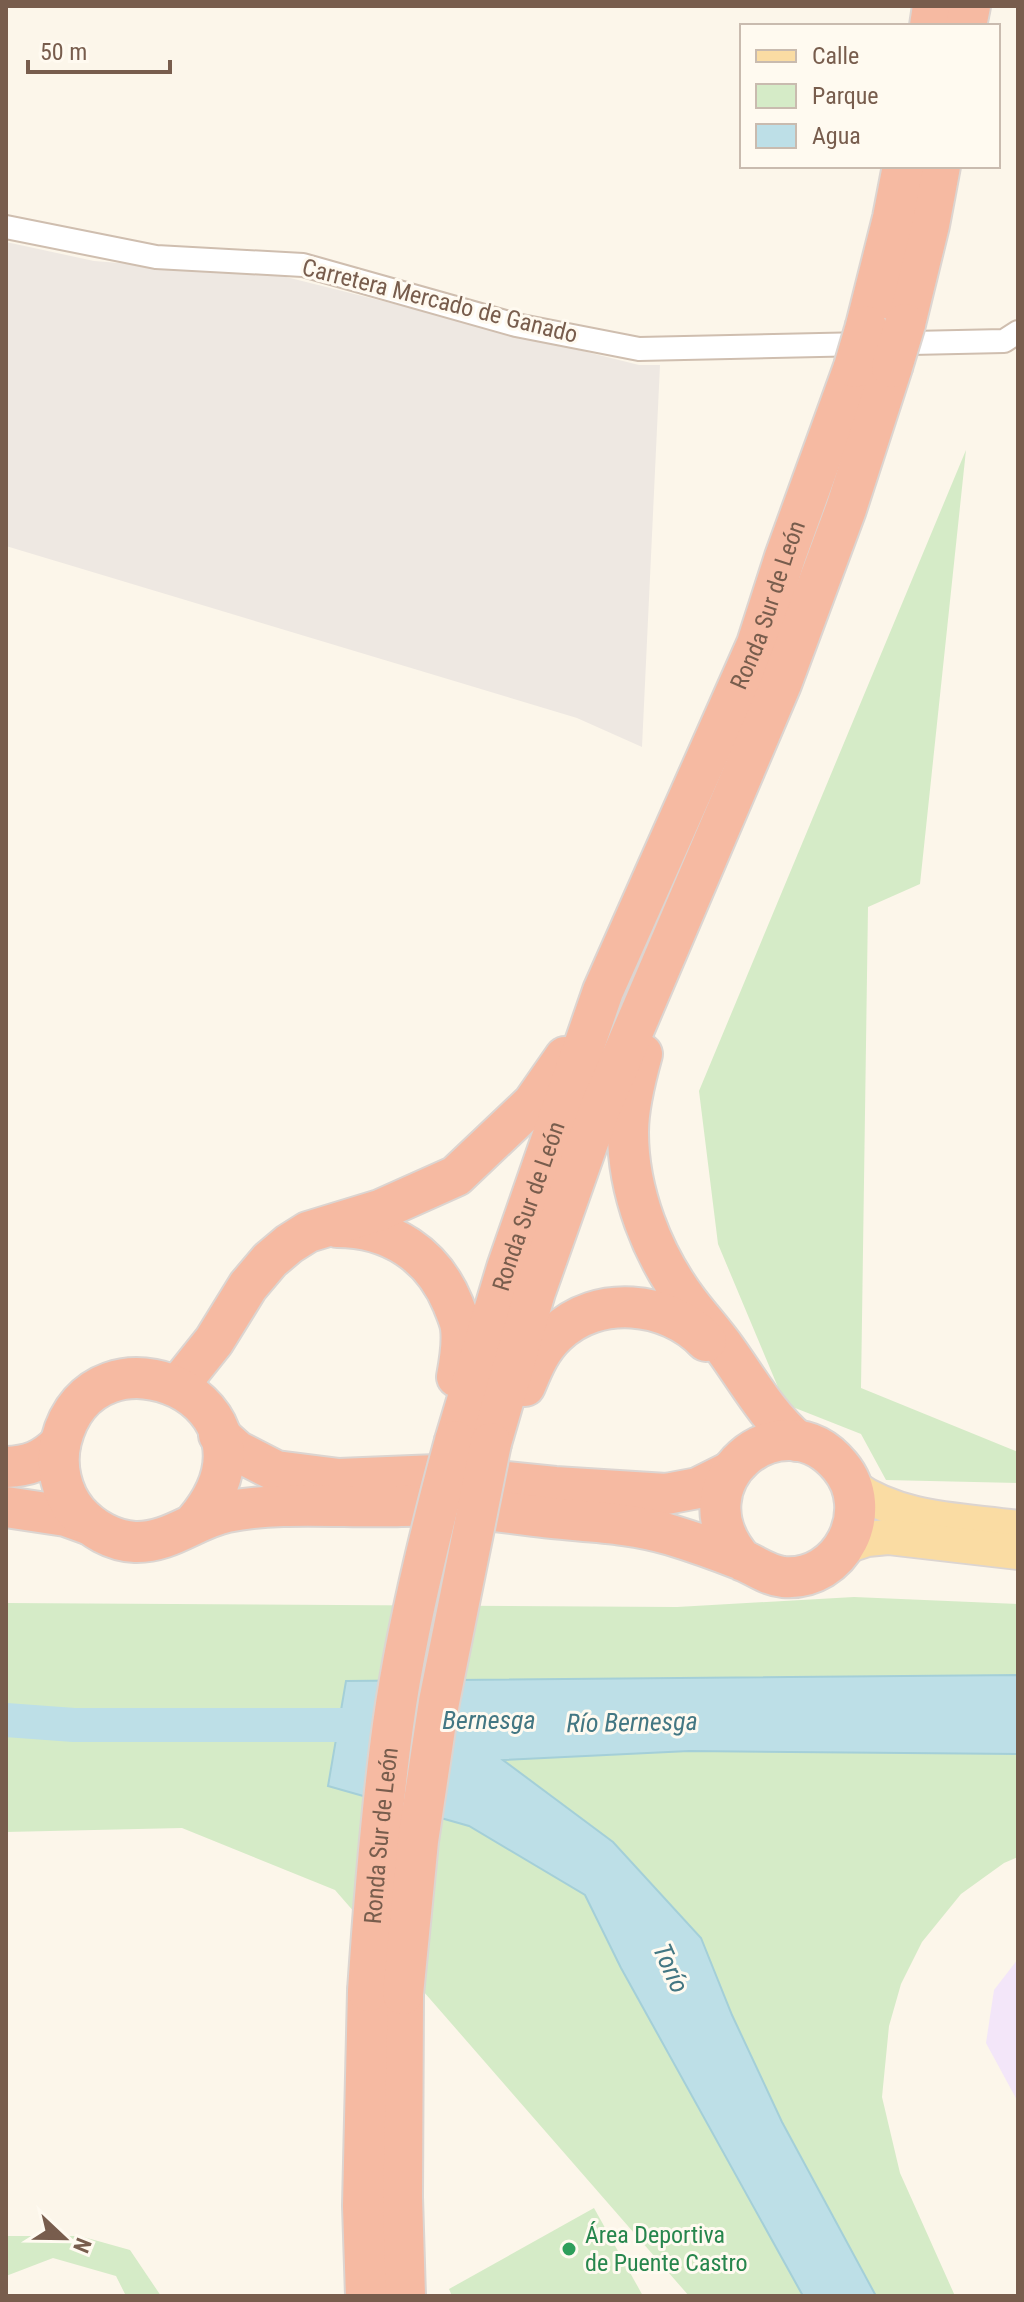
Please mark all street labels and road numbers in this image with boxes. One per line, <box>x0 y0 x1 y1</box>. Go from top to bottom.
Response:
street label: Carretera Mercado de Ganado <box>299 253 581 349</box>
street label: Ronda Sur de León <box>725 517 811 694</box>
street label: Ronda Sur de León <box>487 1118 571 1294</box>
street label: Ronda Sur de León <box>359 1746 404 1925</box>

